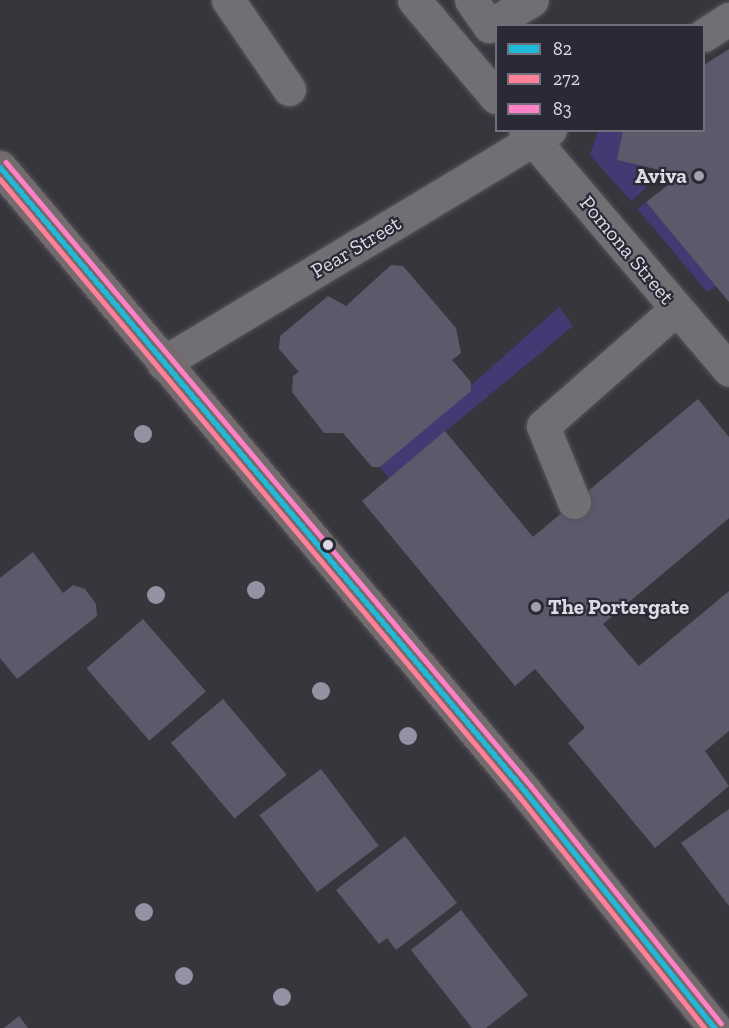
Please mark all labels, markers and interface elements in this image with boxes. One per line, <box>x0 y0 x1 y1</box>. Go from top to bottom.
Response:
legend <box>495 24 705 132</box>
text: 82 <box>553 38 572 60</box>
text: 272 <box>553 68 580 90</box>
text: 83 <box>553 98 572 120</box>
place label: Aviva <box>635 163 687 189</box>
marker: Aviva <box>692 169 706 183</box>
street label: Pomona Street <box>574 191 680 309</box>
street label: Pear Street <box>306 210 406 284</box>
unlabelled marker <box>322 539 334 551</box>
place label: The Portergate <box>548 594 689 620</box>
marker: The Portergate <box>529 600 543 614</box>

